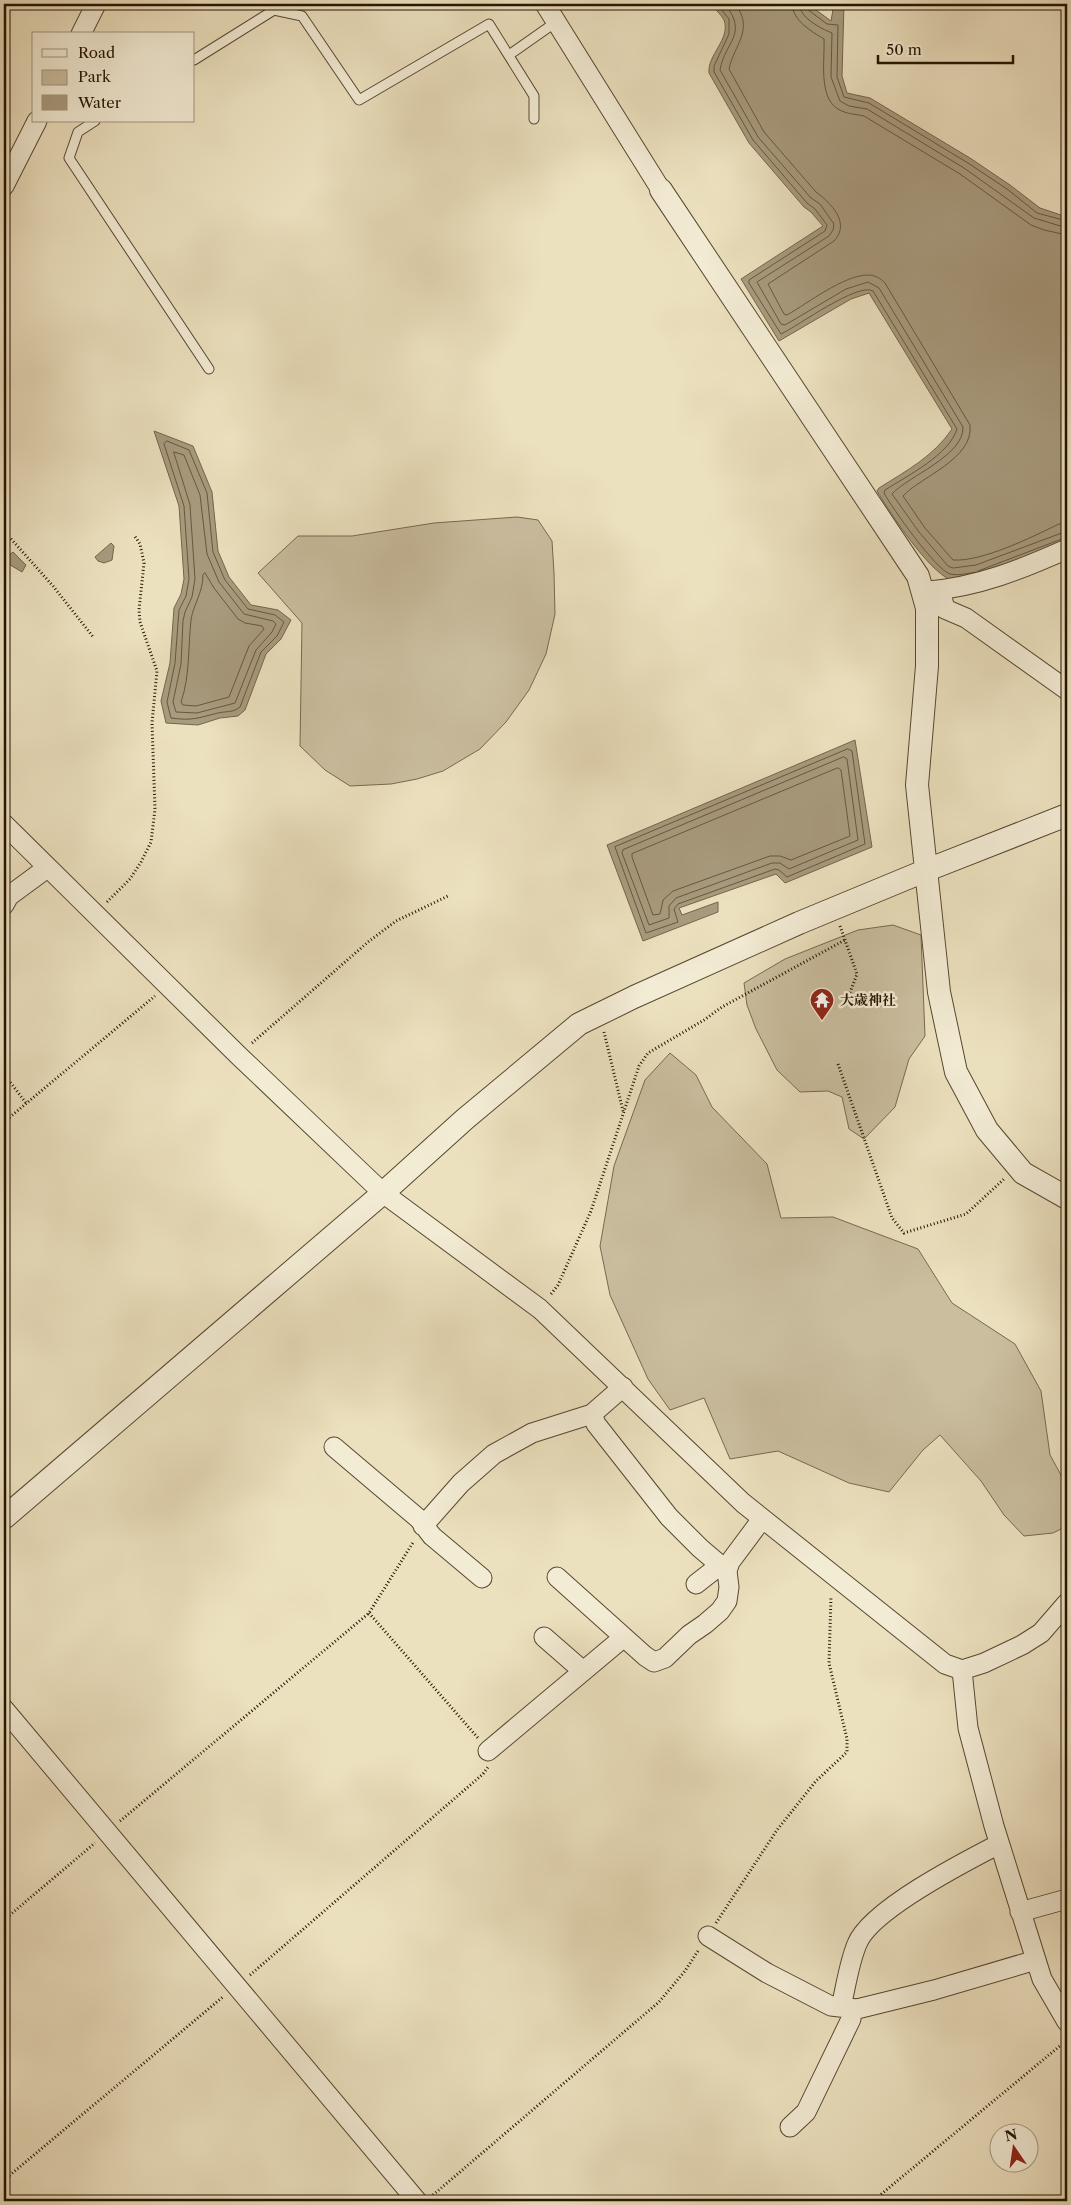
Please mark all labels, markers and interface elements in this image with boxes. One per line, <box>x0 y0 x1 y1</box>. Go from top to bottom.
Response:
legend <box>32 32 195 122</box>
scale bar <box>878 32 1014 64</box>
text: 50 m <box>886 40 922 59</box>
text: Road <box>78 43 115 62</box>
text: Park <box>78 67 112 86</box>
text: Water <box>77 93 122 112</box>
temple icon: 大歳神社 <box>809 987 835 1021</box>
place label: 大歳神社 <box>840 991 896 1009</box>
north arrow <box>988 2122 1038 2172</box>
text: N <box>1003 2125 1019 2145</box>

